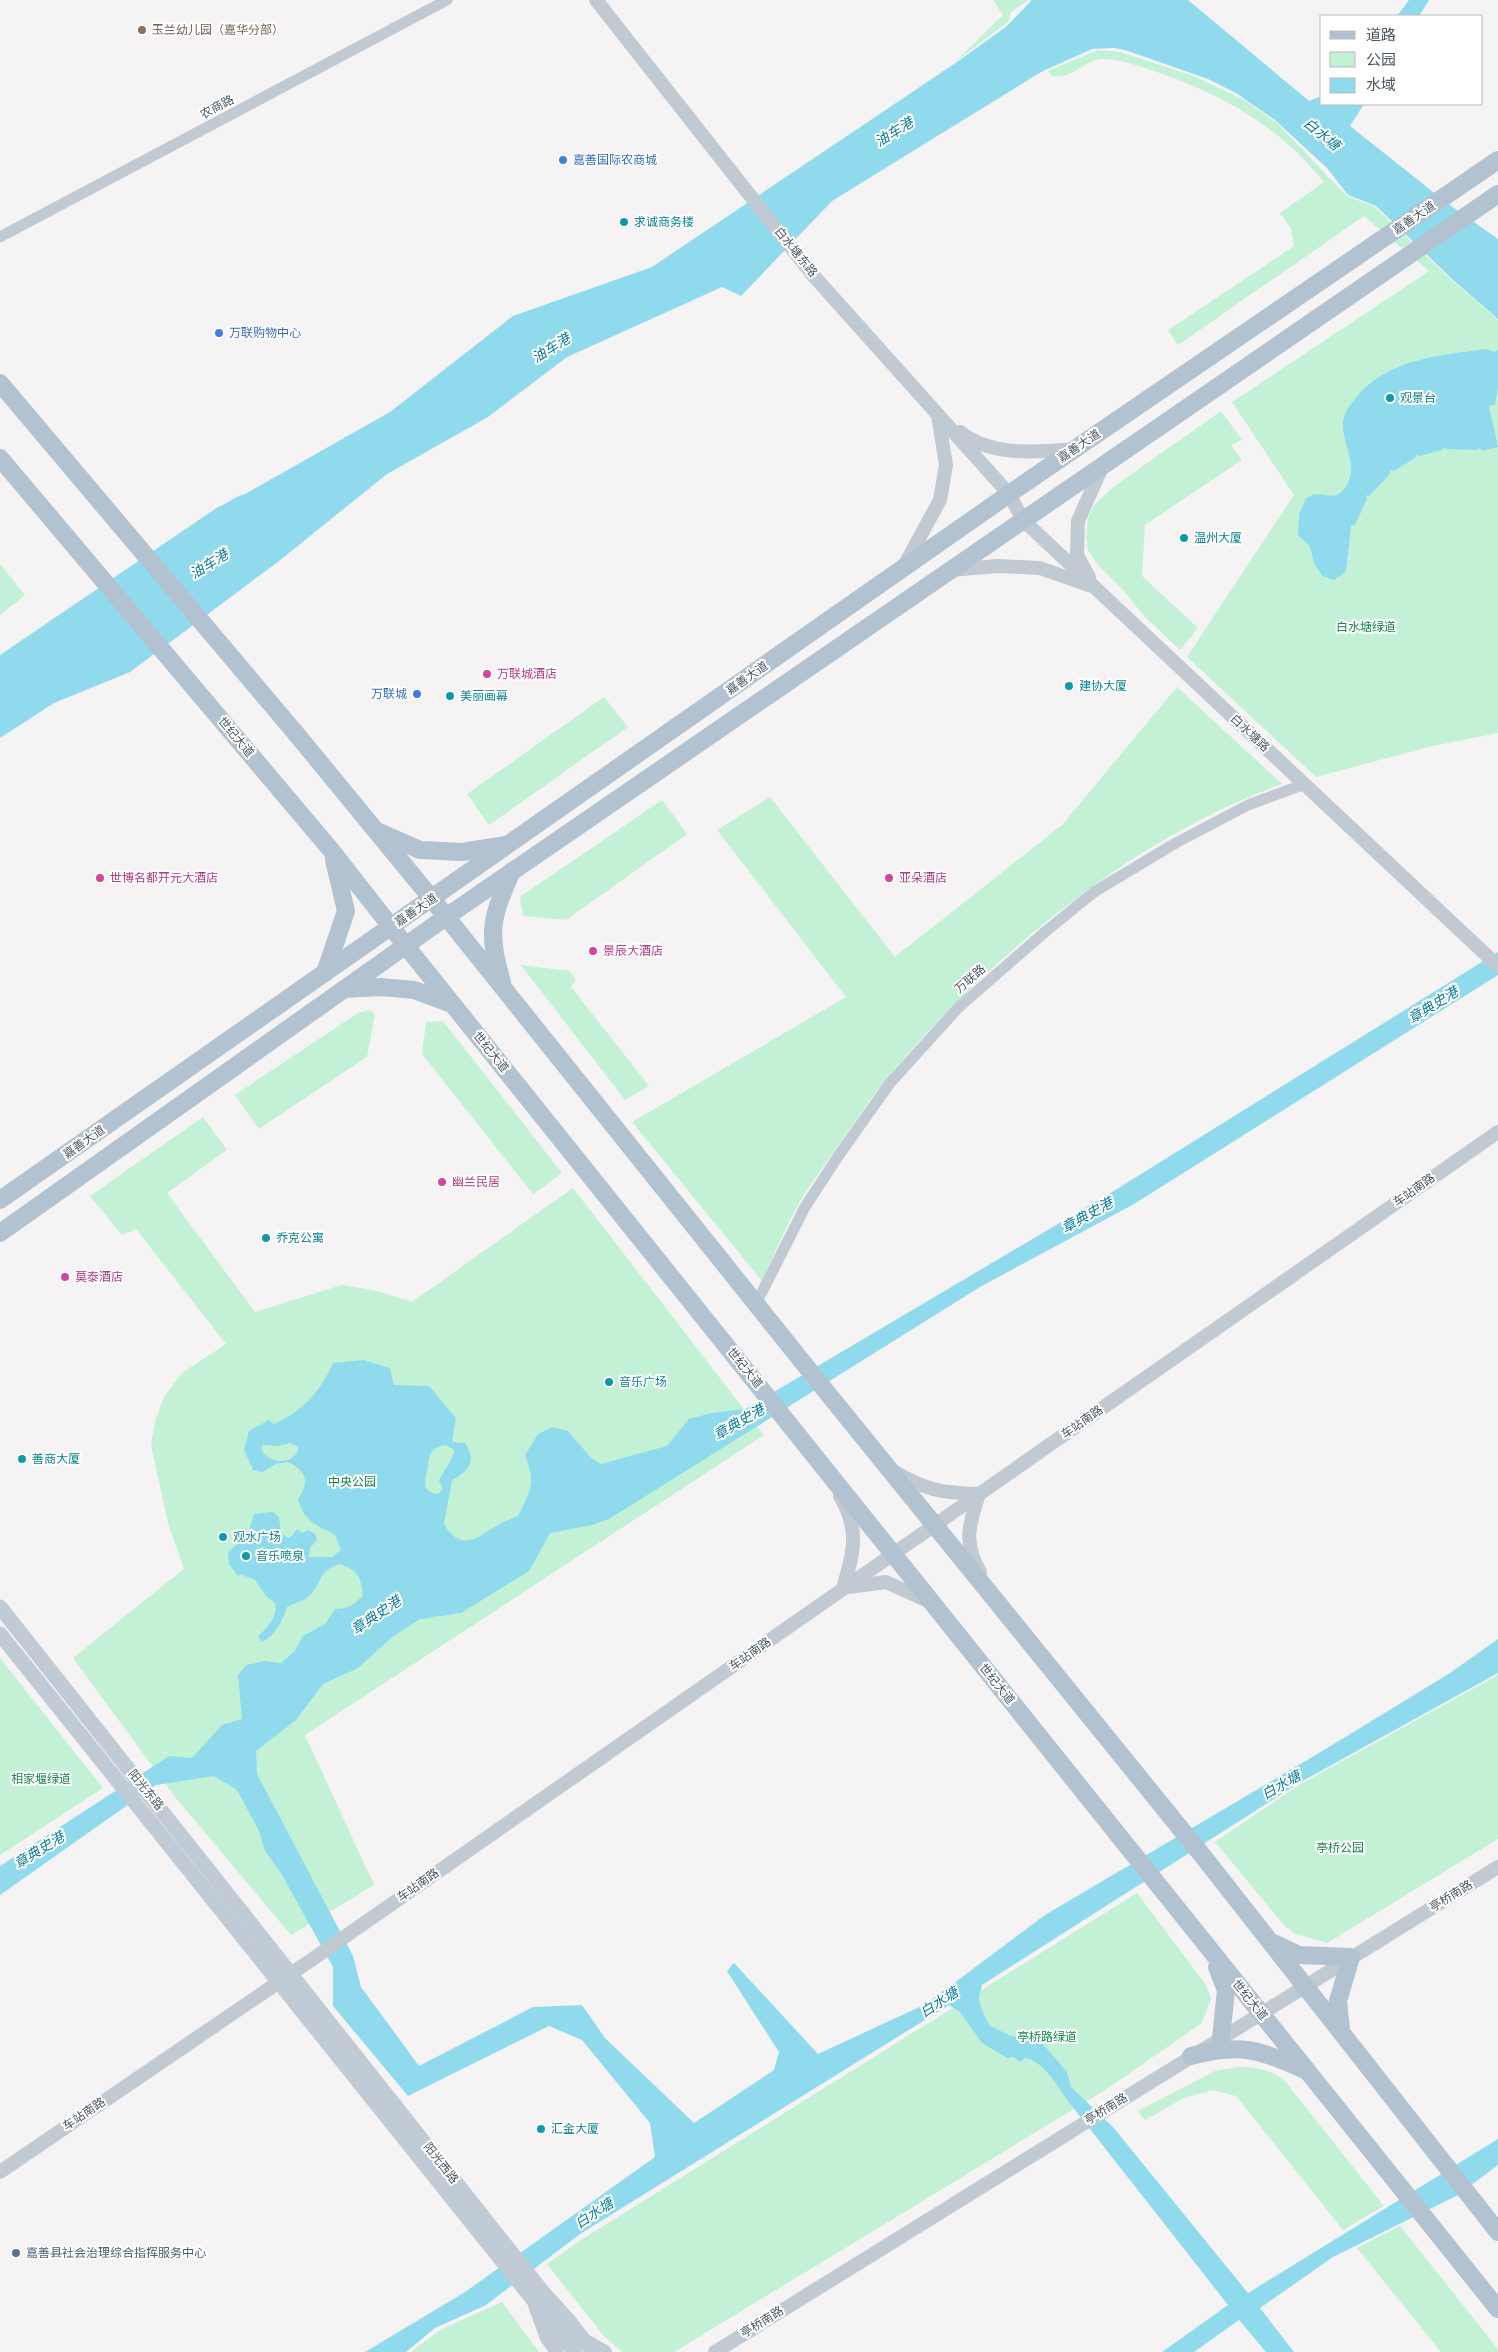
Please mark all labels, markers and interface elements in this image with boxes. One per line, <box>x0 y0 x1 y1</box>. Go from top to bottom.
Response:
legend <box>1320 15 1483 105</box>
place label: 玉兰幼儿园（嘉华分部） <box>152 20 284 39</box>
text: 道路 <box>1366 23 1396 46</box>
marker: 玉兰幼儿园（嘉华分部） <box>136 24 148 36</box>
text: 公园 <box>1366 48 1396 71</box>
text: 水域 <box>1366 73 1396 96</box>
street label: 农商路 <box>196 90 237 123</box>
water label: 油车港 <box>870 110 919 152</box>
water label: 白水塘 <box>1299 112 1347 156</box>
place label: 嘉善国际农商城 <box>573 150 657 169</box>
marker: 嘉善国际农商城 <box>557 154 569 166</box>
street label: 嘉善大道 <box>1389 196 1439 239</box>
place label: 求诚商务楼 <box>634 212 694 231</box>
marker: 求诚商务楼 <box>618 216 630 228</box>
street label: 白水塘东路 <box>770 222 823 281</box>
place label: 万联购物中心 <box>229 323 301 342</box>
water label: 油车港 <box>527 326 576 368</box>
marker: 万联购物中心 <box>213 327 225 339</box>
place label: 观景台 <box>1400 388 1436 407</box>
marker: 观景台 <box>1384 392 1396 404</box>
street label: 嘉善大道 <box>1054 424 1104 467</box>
place label: 温州大厦 <box>1194 528 1242 547</box>
marker: 温州大厦 <box>1178 532 1190 544</box>
water label: 油车港 <box>185 542 234 584</box>
park label: 白水塘绿道 <box>1336 617 1396 636</box>
street label: 嘉善大道 <box>722 656 772 699</box>
place label: 万联城酒店 <box>497 664 557 683</box>
marker: 万联城酒店 <box>481 668 493 680</box>
place label: 建协大厦 <box>1079 676 1127 695</box>
marker: 建协大厦 <box>1063 680 1075 692</box>
place label: 万联城 <box>371 684 407 703</box>
place label: 美丽画幕 <box>460 686 508 705</box>
marker: 万联城 <box>411 688 423 700</box>
marker: 美丽画幕 <box>444 690 456 702</box>
street label: 白水塘路 <box>1226 709 1274 756</box>
street label: 世纪大道 <box>214 712 259 761</box>
place label: 世博名都开元大酒店 <box>110 868 218 887</box>
place label: 亚朵酒店 <box>899 868 947 887</box>
marker: 世博名都开元大酒店 <box>94 872 106 884</box>
marker: 亚朵酒店 <box>883 872 895 884</box>
street label: 嘉善大道 <box>391 888 441 931</box>
place label: 景辰大酒店 <box>603 941 663 960</box>
marker: 景辰大酒店 <box>587 945 599 957</box>
street label: 万联路 <box>950 960 989 998</box>
water label: 章典史港 <box>1403 980 1464 1028</box>
street label: 世纪大道 <box>469 1027 514 1076</box>
street label: 嘉善大道 <box>59 1120 109 1163</box>
street label: 车站南路 <box>1389 1168 1439 1211</box>
place label: 幽兰民居 <box>452 1172 500 1191</box>
marker: 幽兰民居 <box>436 1176 448 1188</box>
water label: 章典史港 <box>1057 1191 1118 1237</box>
place label: 乔克公寓 <box>276 1228 324 1247</box>
marker: 乔克公寓 <box>260 1232 272 1244</box>
place label: 莫泰酒店 <box>75 1267 123 1286</box>
marker: 莫泰酒店 <box>59 1271 71 1283</box>
street label: 世纪大道 <box>723 1343 768 1392</box>
place label: 音乐广场 <box>619 1372 667 1391</box>
marker: 音乐广场 <box>603 1376 615 1388</box>
water label: 章典史港 <box>709 1397 770 1445</box>
street label: 车站南路 <box>1057 1400 1107 1443</box>
place label: 善商大厦 <box>32 1449 80 1468</box>
marker: 善商大厦 <box>16 1453 28 1465</box>
park label: 中央公园 <box>328 1472 376 1491</box>
place label: 观水广场 <box>233 1527 281 1546</box>
marker: 观水广场 <box>217 1531 229 1543</box>
place label: 音乐喷泉 <box>256 1546 304 1565</box>
marker: 音乐喷泉 <box>240 1550 252 1562</box>
water label: 章典史港 <box>347 1589 406 1639</box>
street label: 车站南路 <box>725 1632 775 1675</box>
street label: 世纪大道 <box>975 1659 1020 1708</box>
water label: 白水塘 <box>1257 1764 1306 1804</box>
street label: 阳光东路 <box>124 1765 169 1814</box>
park label: 相家堰绿道 <box>11 1769 71 1788</box>
water label: 章典史港 <box>9 1825 70 1873</box>
park label: 亭桥公园 <box>1316 1838 1364 1857</box>
street label: 车站南路 <box>393 1863 443 1906</box>
street label: 亭桥南路 <box>1425 1875 1476 1916</box>
street label: 世纪大道 <box>1228 1975 1273 2024</box>
water label: 白水塘 <box>915 1980 964 2022</box>
park label: 亭桥路绿道 <box>1017 2027 1077 2046</box>
street label: 亭桥南路 <box>1080 2088 1131 2129</box>
street label: 车站南路 <box>59 2092 109 2135</box>
place label: 汇金大厦 <box>551 2119 599 2138</box>
marker: 汇金大厦 <box>535 2123 547 2135</box>
street label: 阳光西路 <box>419 2138 464 2187</box>
water label: 白水塘 <box>570 2191 619 2233</box>
place label: 嘉善县社会治理综合指挥服务中心 <box>26 2243 206 2262</box>
marker: 嘉善县社会治理综合指挥服务中心 <box>10 2247 22 2259</box>
street label: 亭桥南路 <box>736 2301 787 2342</box>

